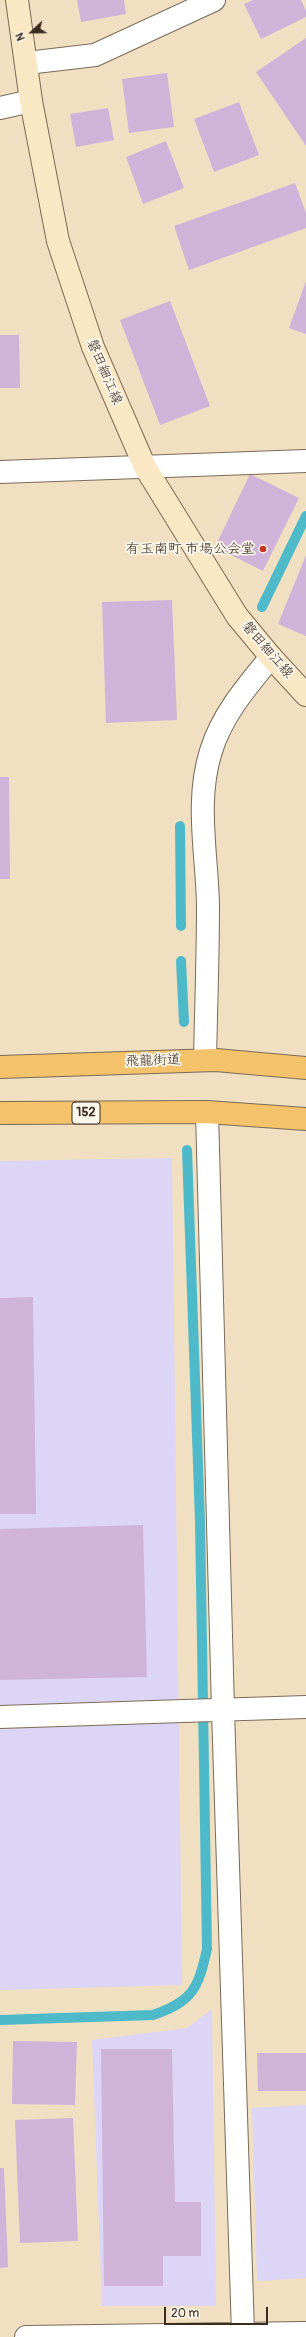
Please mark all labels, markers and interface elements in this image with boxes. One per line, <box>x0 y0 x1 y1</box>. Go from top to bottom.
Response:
north arrow <box>12 12 52 52</box>
text: N <box>13 31 28 43</box>
street label: 磐田細江線 <box>83 337 125 407</box>
place label: 有玉南町 市場公会堂 <box>126 541 255 557</box>
marker: 有玉南町 市場公会堂 <box>258 544 268 554</box>
street label: 磐田細江線 <box>238 618 296 682</box>
street label: 飛龍街道 <box>125 1052 181 1070</box>
road number: 152 <box>72 1102 100 1124</box>
scale bar <box>166 2299 270 2325</box>
text: 20 m <box>171 2306 199 2321</box>

